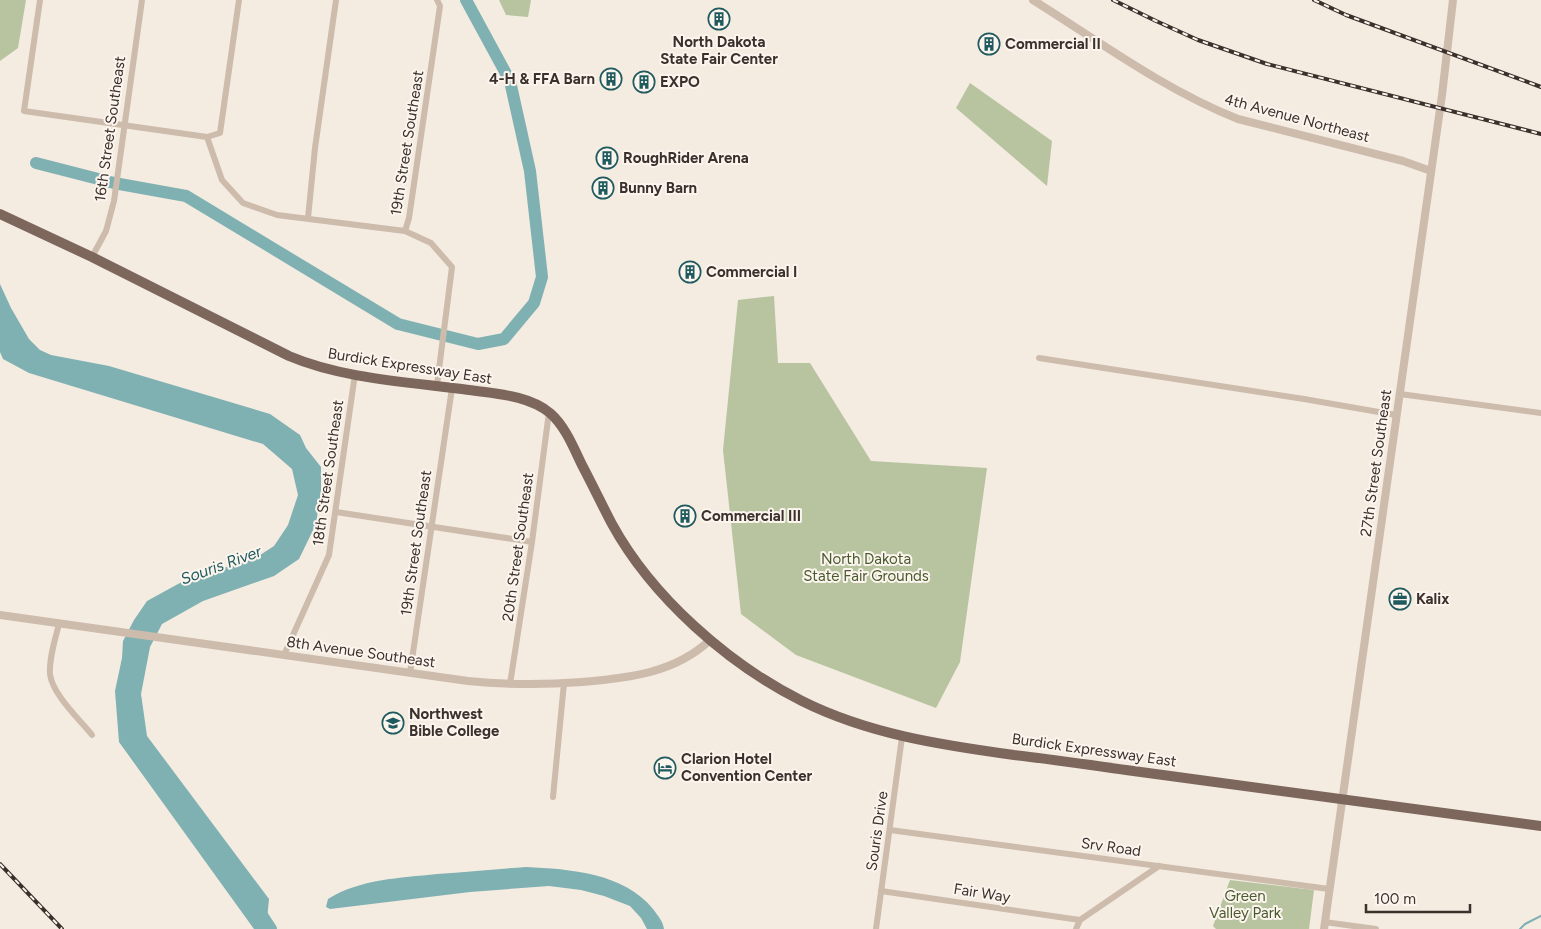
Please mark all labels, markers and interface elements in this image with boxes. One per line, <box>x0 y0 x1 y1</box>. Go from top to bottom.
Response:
building icon: North Dakota State Fair Center <box>707 7 731 31</box>
building icon: Commercial II <box>977 32 1001 56</box>
place label: North Dakota State Fair Center <box>660 33 778 68</box>
place label: Commercial II <box>1005 35 1101 53</box>
street label: 16th Street Southeast <box>91 55 129 203</box>
building icon: 4-H & FFA Barn <box>599 67 623 91</box>
street label: 19th Street Southeast <box>387 69 427 217</box>
place label: 4-H & FFA Barn <box>489 70 595 88</box>
building icon: EXPO <box>632 70 656 94</box>
place label: EXPO <box>660 73 700 91</box>
street label: 4th Avenue Northeast <box>1223 90 1372 146</box>
building icon: RoughRider Arena <box>595 146 619 170</box>
place label: RoughRider Arena <box>623 149 749 167</box>
building icon: Bunny Barn <box>591 176 615 200</box>
place label: Bunny Barn <box>619 179 697 197</box>
building icon: Commercial I <box>678 260 702 284</box>
place label: Commercial I <box>706 263 797 281</box>
street label: Burdick Expressway East <box>327 344 494 388</box>
street label: 27th Street Southeast <box>1357 388 1395 538</box>
street label: 18th Street Southeast <box>309 398 347 547</box>
street label: 19th Street Southeast <box>397 469 435 617</box>
street label: 20th Street Southeast <box>499 471 537 623</box>
building icon: Commercial III <box>673 504 697 528</box>
place label: Commercial III <box>701 507 801 525</box>
water label: Souris River <box>178 541 265 588</box>
park label: North Dakota State Fair Grounds <box>803 550 929 585</box>
office icon: Kalix <box>1388 587 1412 611</box>
place label: Kalix <box>1416 590 1449 608</box>
street label: 8th Avenue Southeast <box>285 633 437 671</box>
place label: Northwest Bible College <box>409 705 500 740</box>
school or university icon: Northwest Bible College <box>381 711 405 735</box>
street label: Burdick Expressway East <box>1011 730 1178 771</box>
place label: Clarion Hotel Convention Center <box>681 750 813 785</box>
hotel icon: Clarion Hotel Convention Center <box>653 756 677 780</box>
street label: Souris Drive <box>863 790 891 872</box>
street label: Srv Road <box>1080 834 1142 860</box>
street label: Fair Way <box>952 880 1012 906</box>
scale bar <box>1366 882 1470 914</box>
park label: Green Valley Park <box>1209 887 1282 922</box>
text: 100 m <box>1374 890 1416 908</box>

